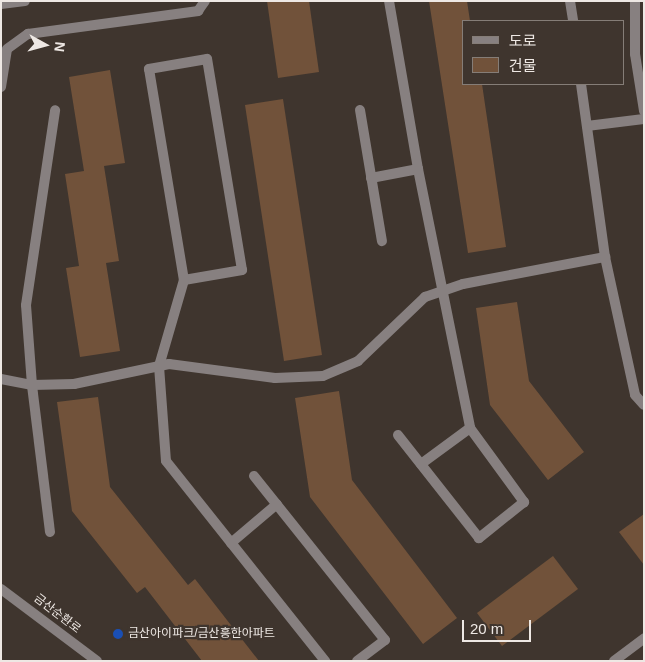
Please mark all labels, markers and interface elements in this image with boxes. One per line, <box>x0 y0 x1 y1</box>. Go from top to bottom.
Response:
north arrow <box>20 20 70 70</box>
legend <box>462 20 625 85</box>
text: 도로 <box>509 32 537 49</box>
text: N <box>51 41 68 53</box>
text: 건물 <box>509 57 537 74</box>
street label: 금산순환로 <box>31 591 83 637</box>
scale bar <box>465 610 534 642</box>
text: 20 m <box>470 620 503 637</box>
place label: 금산아이파크/금산흥한아파트 <box>128 627 275 641</box>
marker: 금산아이파크/금산흥한아파트 <box>112 628 124 640</box>

